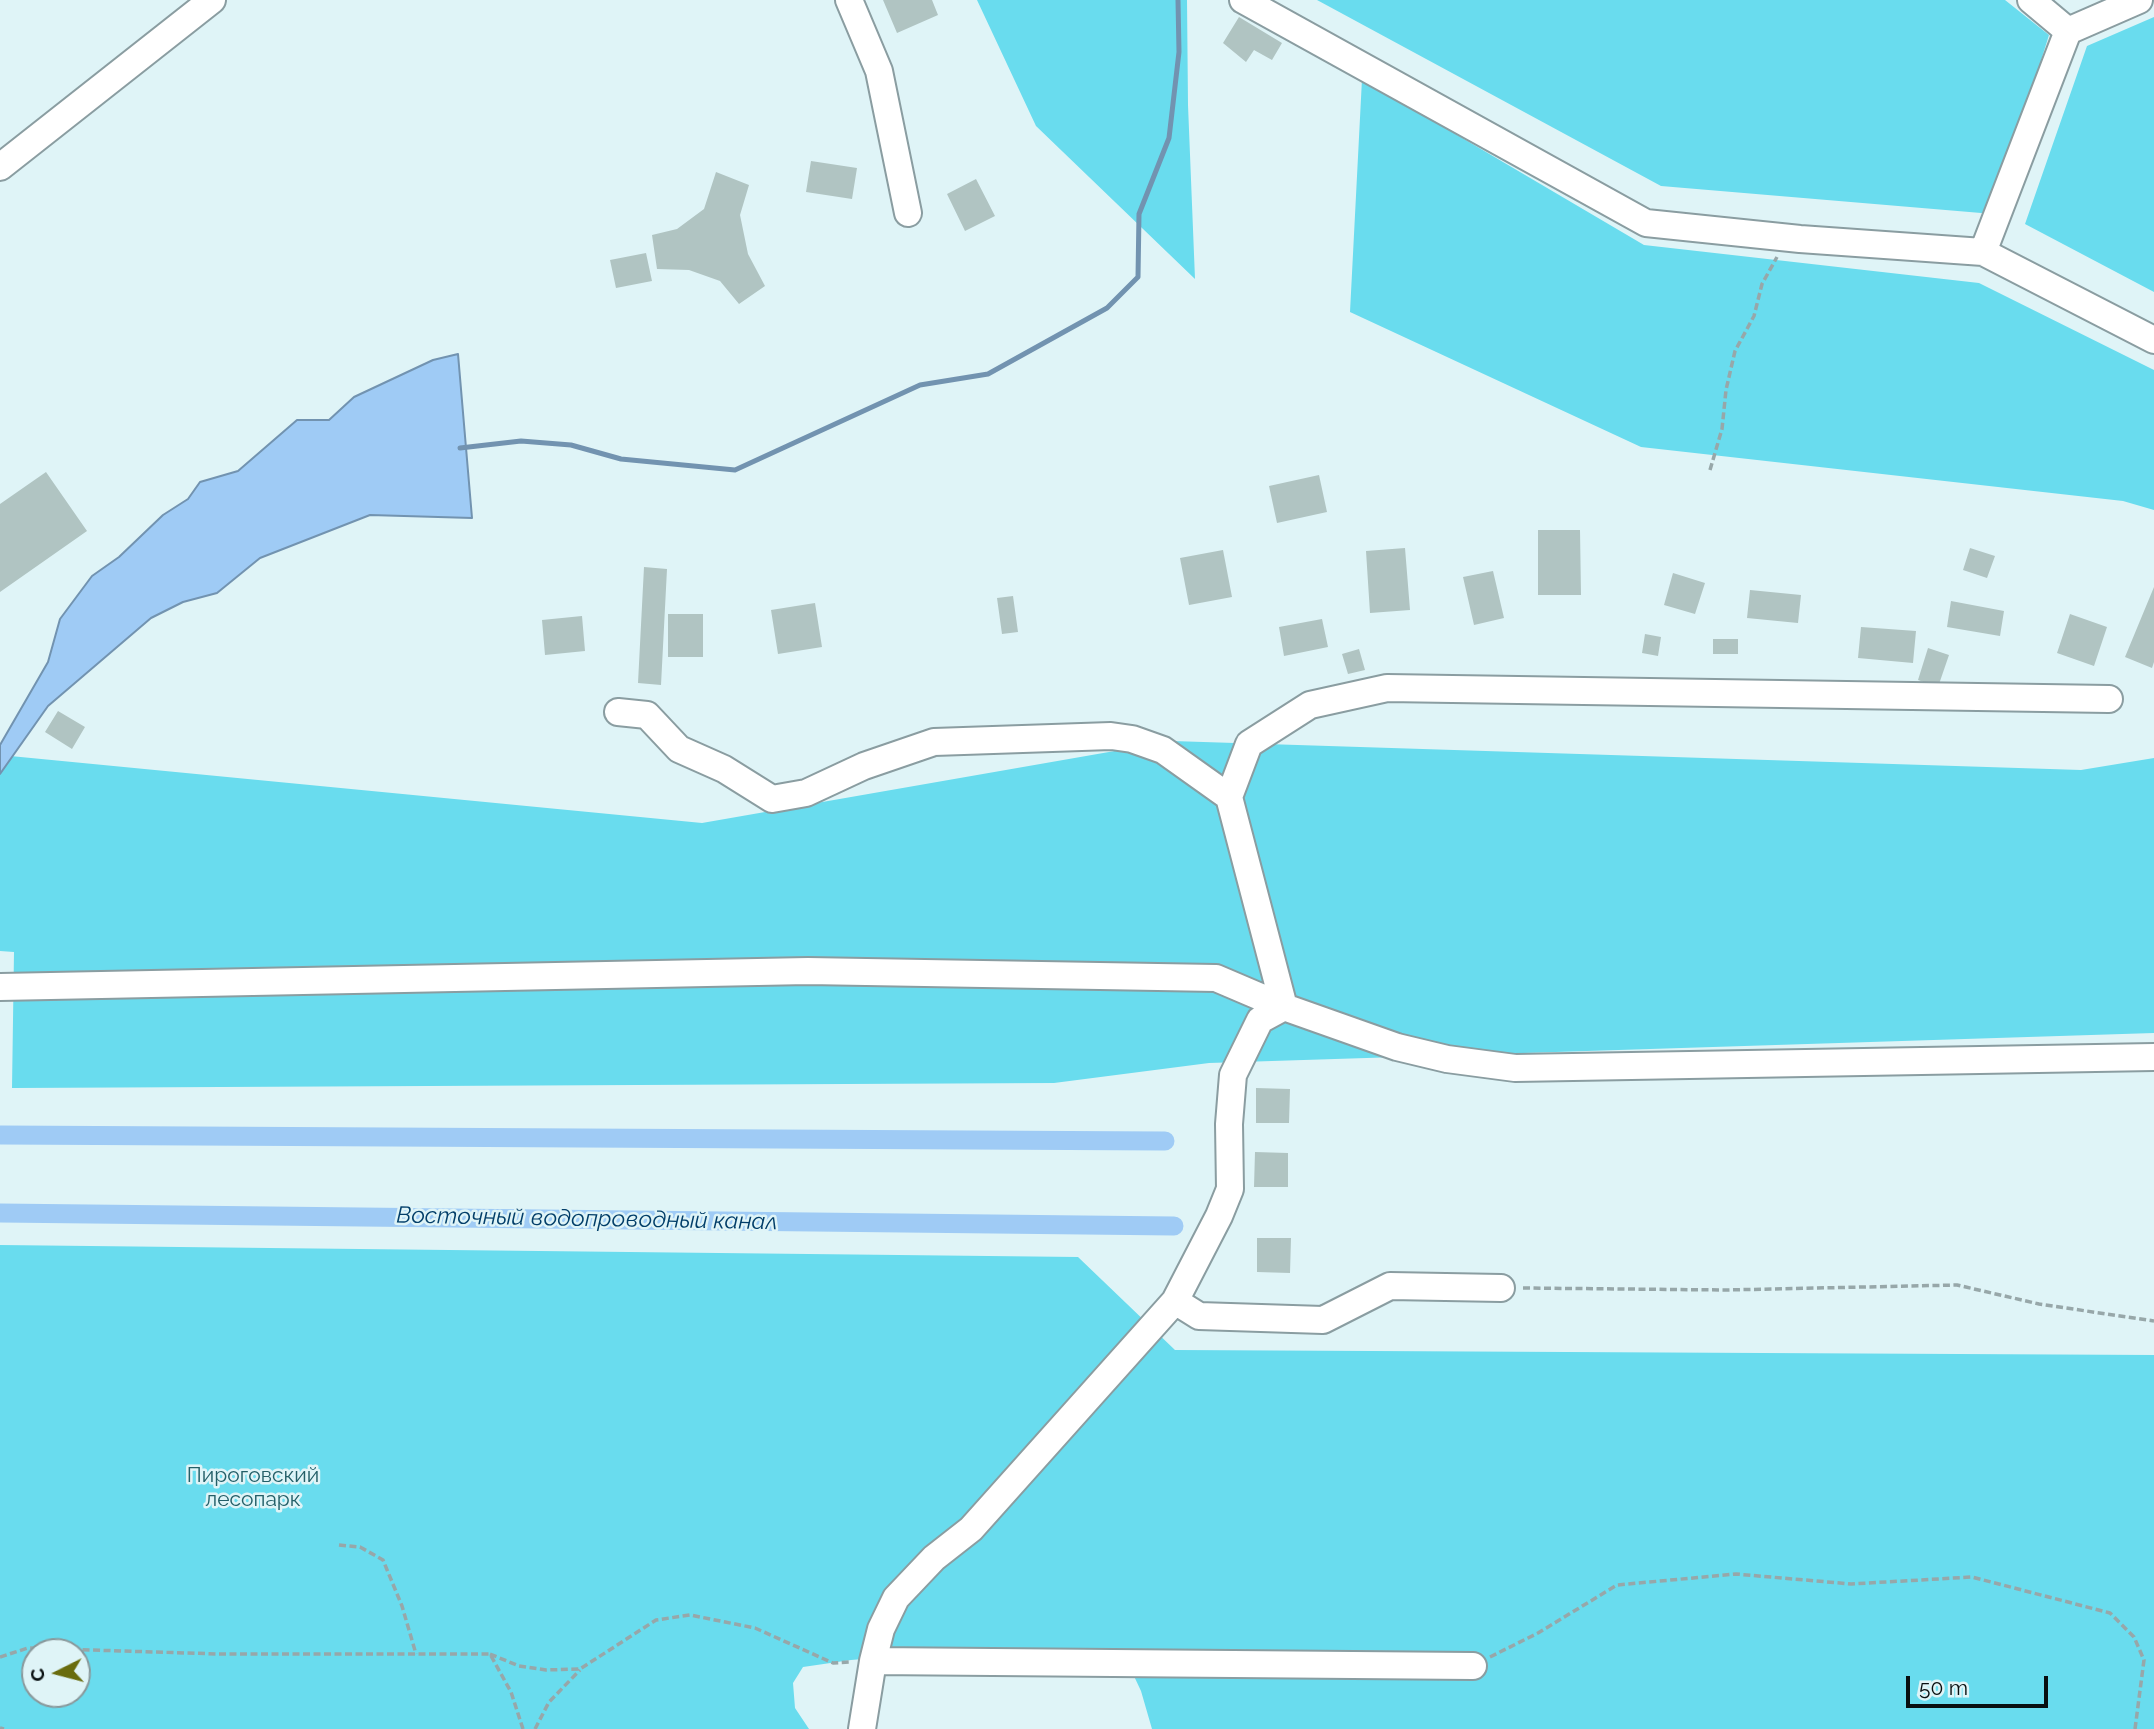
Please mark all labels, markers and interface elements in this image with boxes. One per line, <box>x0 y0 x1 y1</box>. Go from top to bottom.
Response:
water label: Восточный водопроводный канал <box>396 1202 778 1236</box>
park label: Пироговский лесопарк <box>187 1463 319 1513</box>
north arrow <box>21 1638 91 1708</box>
scale bar <box>1909 1662 2051 1706</box>
text: С <box>25 1667 49 1683</box>
text: 50 m <box>1919 1675 1968 1700</box>

